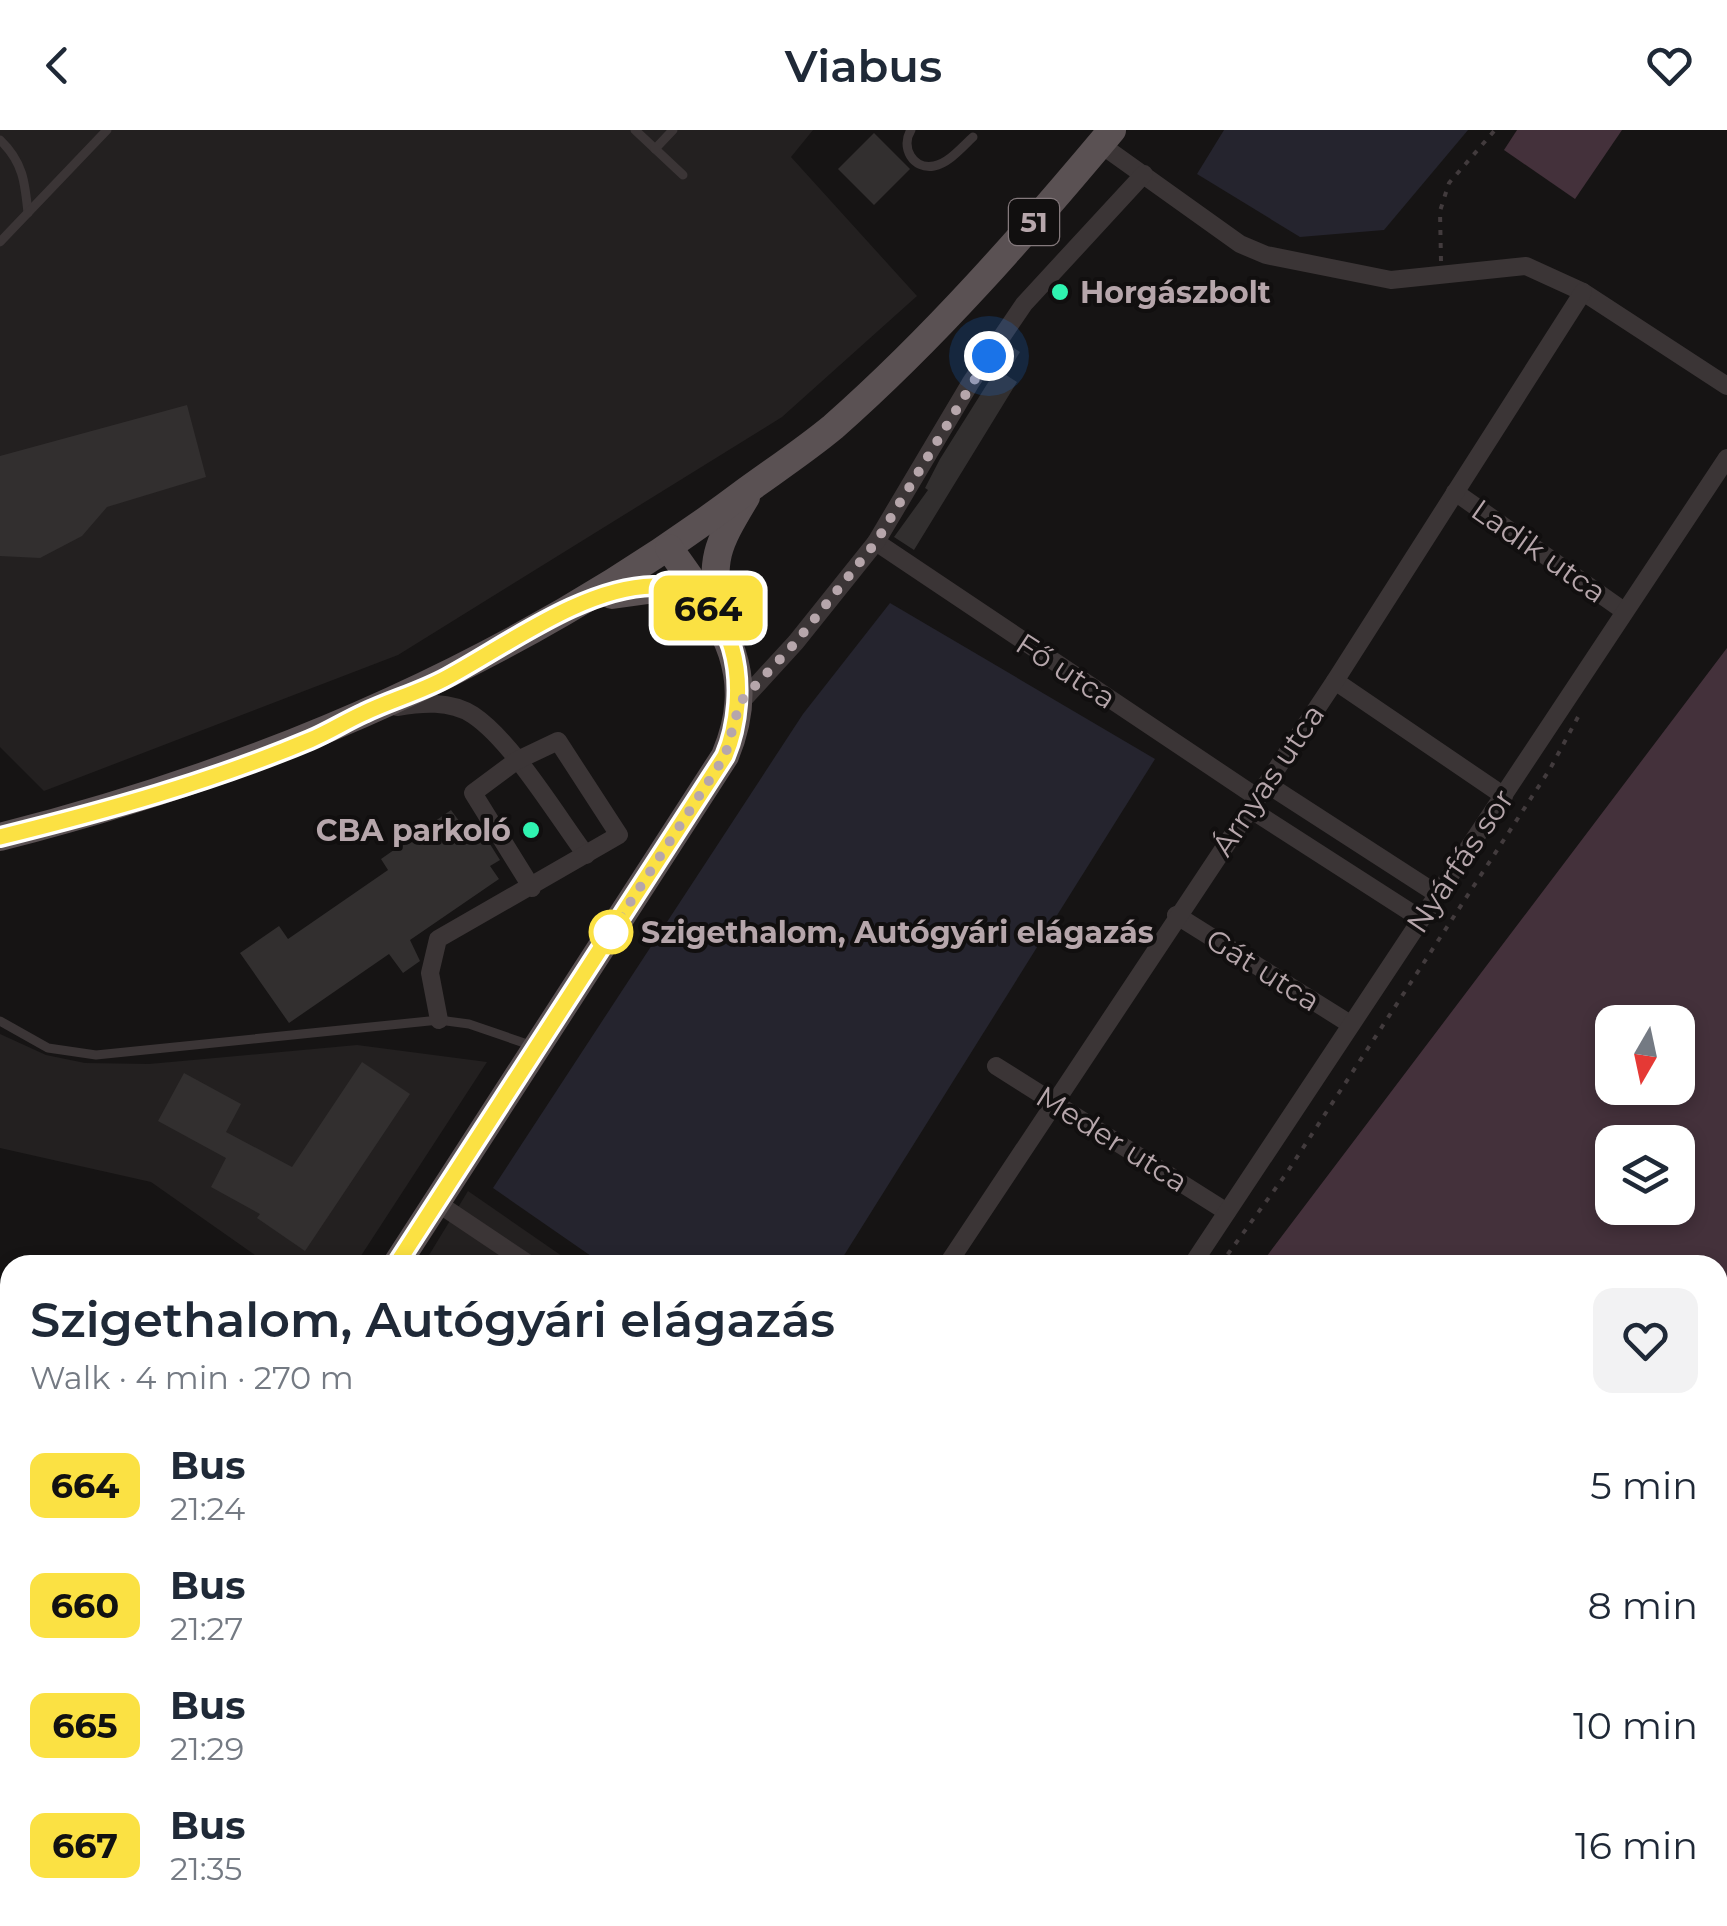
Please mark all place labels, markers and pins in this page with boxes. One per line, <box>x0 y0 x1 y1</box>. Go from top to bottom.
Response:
place label: Horgászbolt <box>1080 274 1271 311</box>
marker: Horgászbolt <box>1049 281 1071 303</box>
place label: CBA parkoló <box>316 812 511 849</box>
marker: CBA parkoló <box>520 819 542 841</box>
marker: Szigethalom, Autógyári elágazás <box>590 911 632 953</box>
place label: Szigethalom, Autógyári elágazás <box>641 914 1154 951</box>

